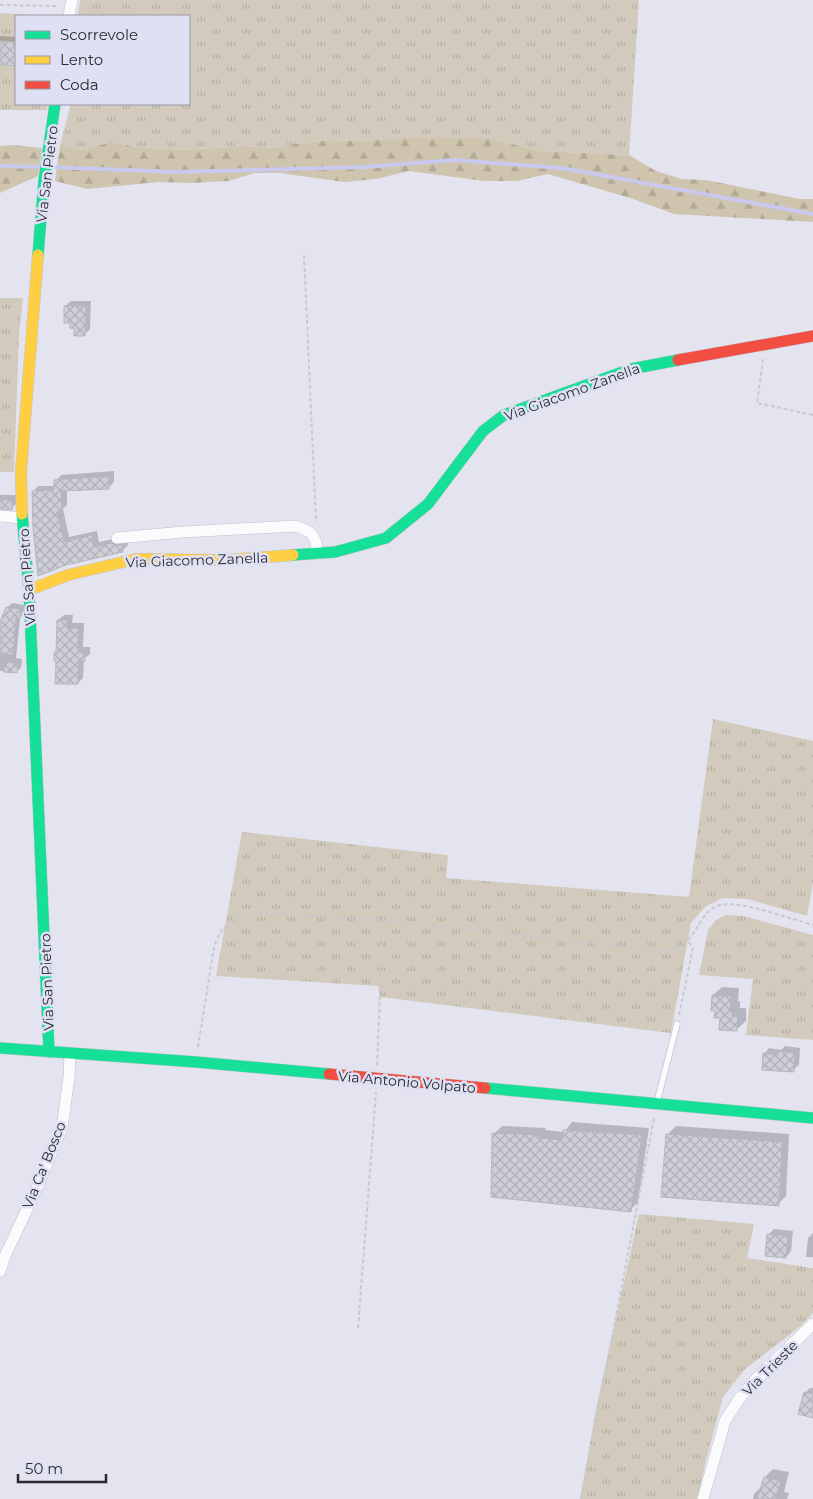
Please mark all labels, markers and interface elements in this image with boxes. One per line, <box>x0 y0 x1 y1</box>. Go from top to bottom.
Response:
legend <box>15 15 190 105</box>
text: Scorrevole <box>60 25 138 44</box>
text: Lento <box>60 50 103 69</box>
text: Coda <box>60 75 99 94</box>
street label: Via San Pietro <box>32 124 62 223</box>
street label: Via Giacomo Zanella <box>502 359 642 425</box>
street label: Via San Pietro <box>15 528 39 626</box>
street label: Via Giacomo Zanella <box>125 549 269 571</box>
street label: Via San Pietro <box>36 933 58 1031</box>
street label: Via Antonio Volpato <box>337 1067 477 1097</box>
street label: Via Ca' Bosco <box>18 1119 70 1211</box>
street label: Via Trieste <box>738 1336 802 1400</box>
scale bar <box>18 1452 105 1484</box>
text: 50 m <box>25 1459 63 1478</box>

